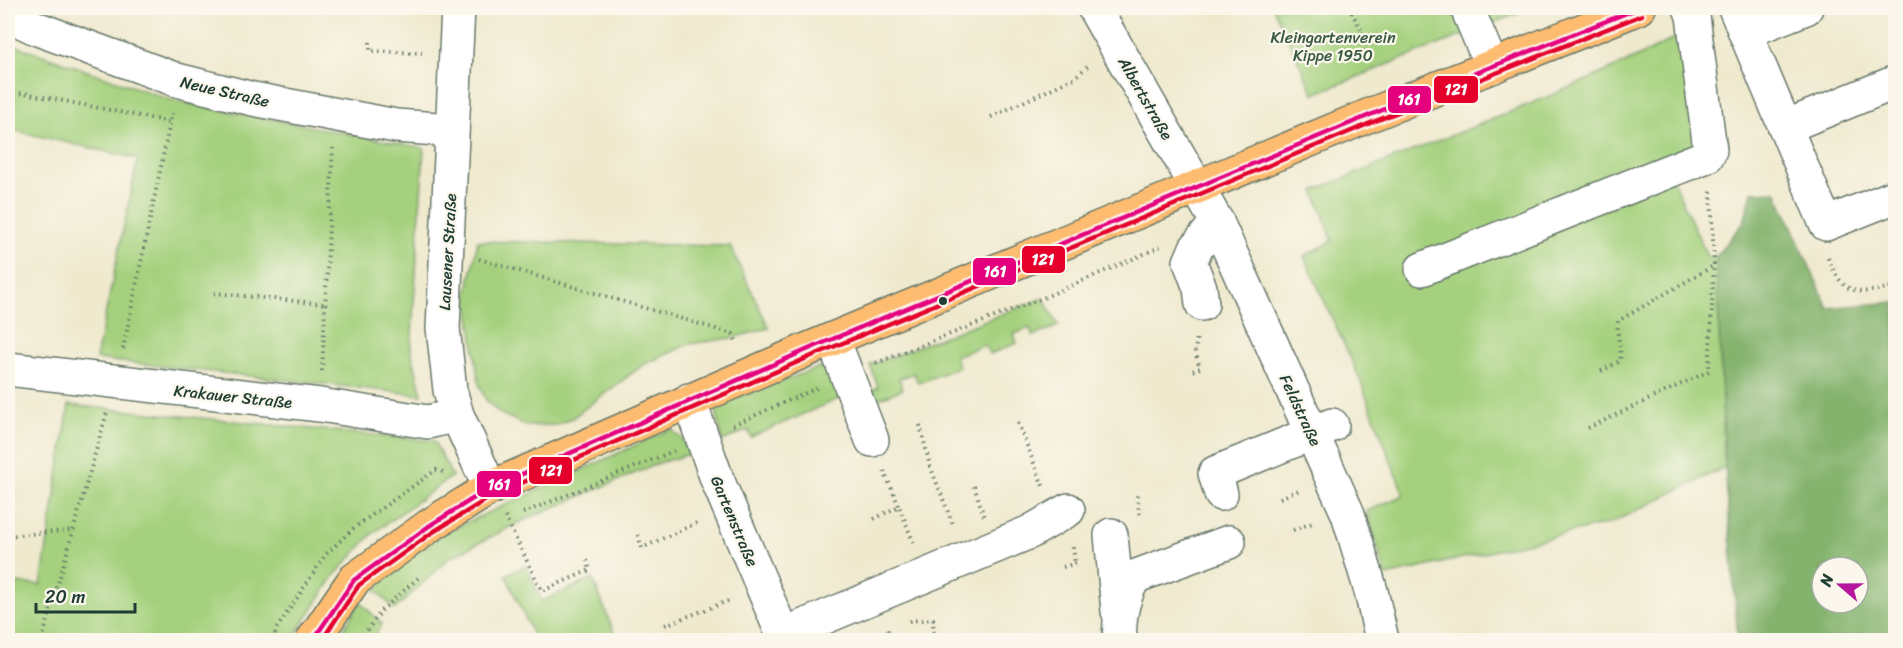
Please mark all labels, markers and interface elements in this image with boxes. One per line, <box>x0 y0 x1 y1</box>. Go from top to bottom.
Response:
park label: Kleingartenverein Kippe 1950 <box>1270 23 1396 70</box>
street label: Albertstraße <box>1109 50 1181 146</box>
street label: Neue Straße <box>177 67 272 116</box>
line badge: 121 <box>1433 75 1479 104</box>
text: 121 <box>1445 75 1468 104</box>
line badge: 161 <box>1387 85 1432 114</box>
text: 161 <box>1398 85 1421 114</box>
street label: Lausener Straße <box>430 193 465 311</box>
line badge: 121 <box>1021 245 1066 274</box>
text: 121 <box>1032 245 1055 274</box>
line badge: 161 <box>972 257 1017 286</box>
text: 161 <box>984 257 1007 286</box>
unlabelled marker <box>937 295 949 307</box>
street label: Feldstraße <box>1271 369 1330 451</box>
street label: Krakauer Straße <box>172 376 294 417</box>
line badge: 121 <box>528 456 573 485</box>
text: 121 <box>540 456 563 485</box>
line badge: 161 <box>476 470 522 498</box>
text: 161 <box>488 470 511 499</box>
street label: Gartenstraße <box>702 471 767 571</box>
north arrow <box>1810 555 1870 615</box>
text: N <box>1811 569 1842 591</box>
scale bar <box>36 576 135 614</box>
text: 20 m <box>45 581 85 613</box>

